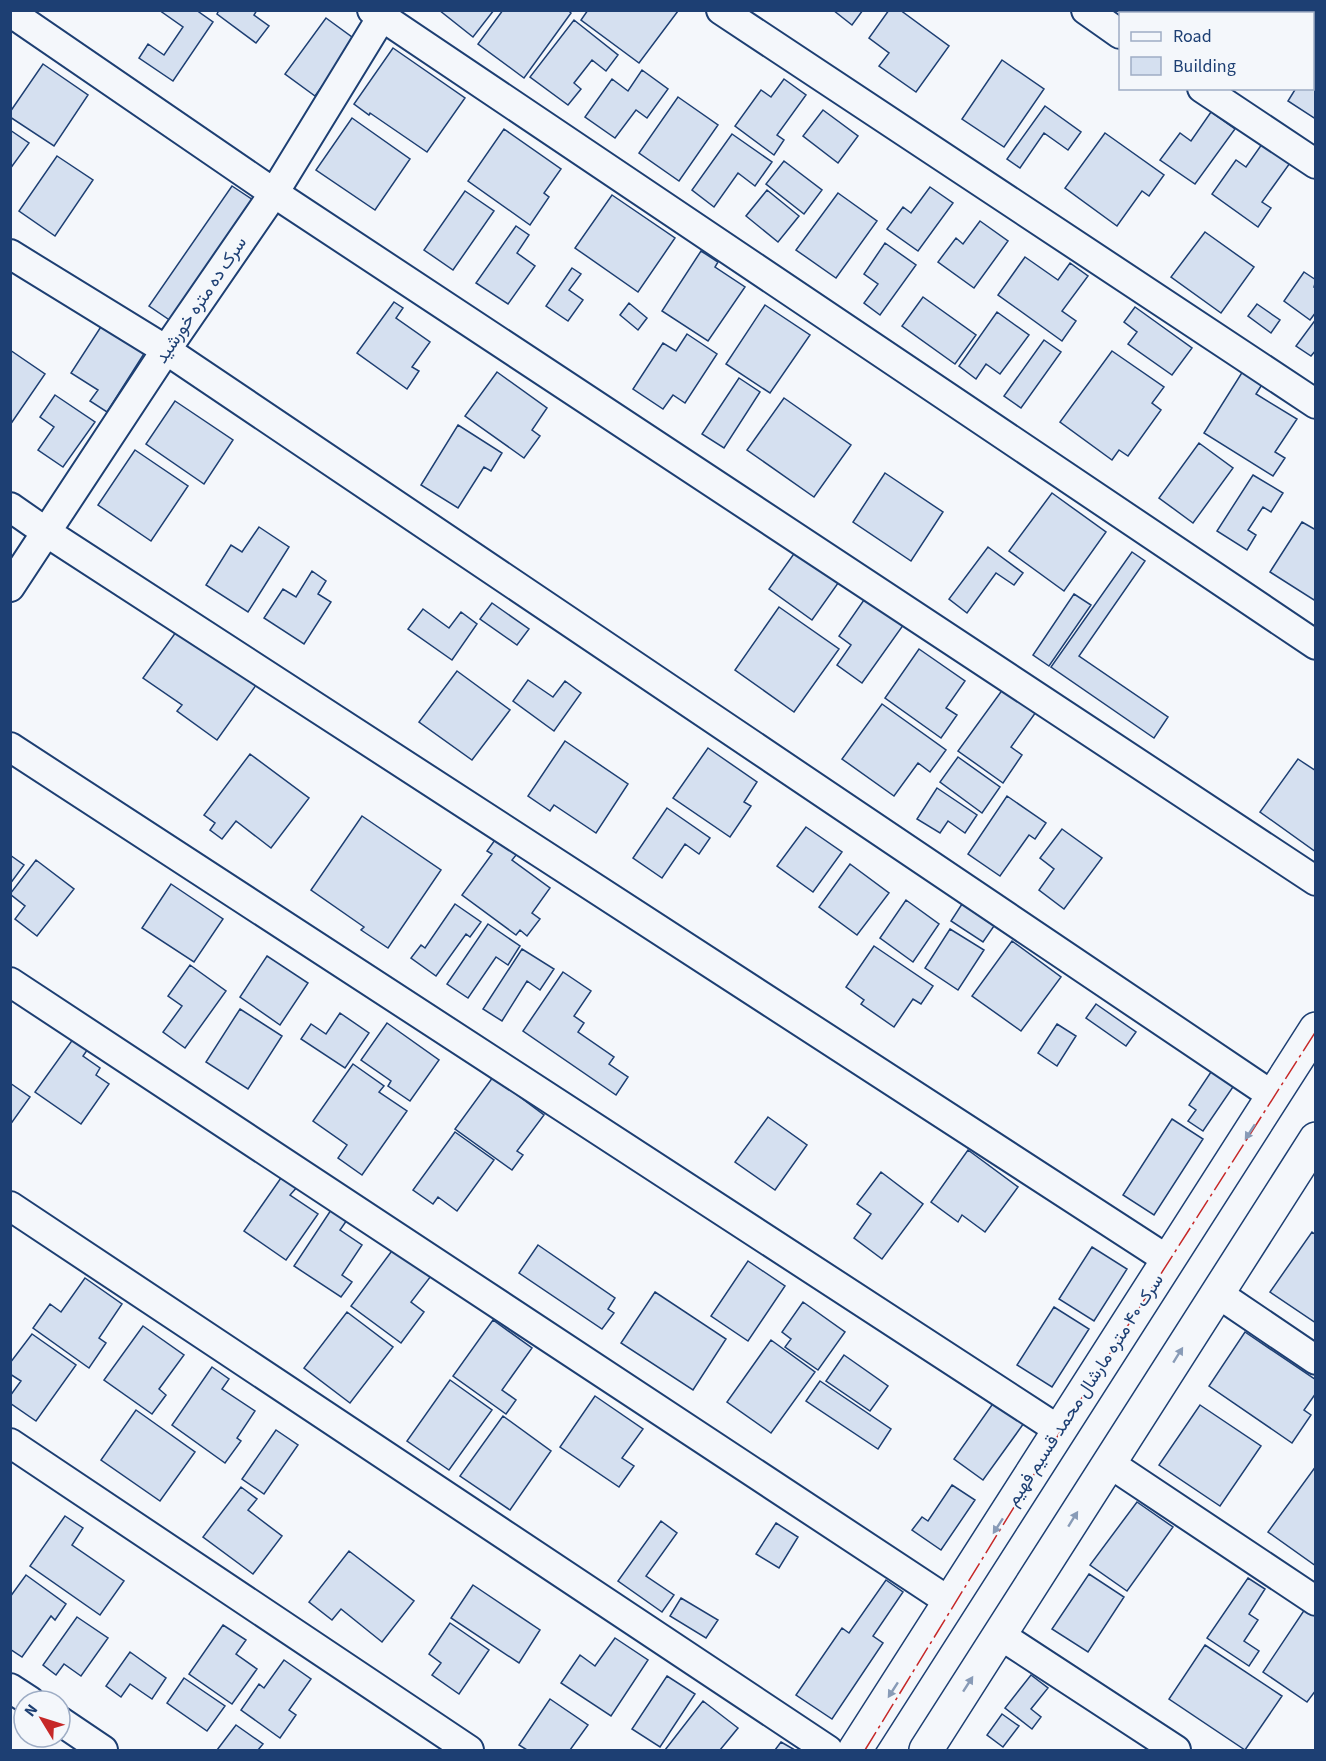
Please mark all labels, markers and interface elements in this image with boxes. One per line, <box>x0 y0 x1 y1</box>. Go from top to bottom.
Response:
legend <box>1119 12 1314 90</box>
text: Road <box>1173 24 1212 49</box>
text: Building <box>1173 54 1236 79</box>
street label: سرک ده متره خورشید <box>149 232 253 368</box>
one-way arrow <box>1245 1123 1256 1140</box>
street label: سرک ۴۰ متره مارشال محمد قسیم فهیم <box>1000 1269 1170 1511</box>
one-way arrow <box>1172 1347 1184 1363</box>
one-way arrow <box>1068 1511 1079 1527</box>
one-way arrow <box>993 1518 1004 1534</box>
one-way arrow <box>963 1675 974 1692</box>
one-way arrow <box>888 1682 899 1698</box>
north arrow <box>12 1689 72 1749</box>
text: N <box>19 1699 43 1721</box>

